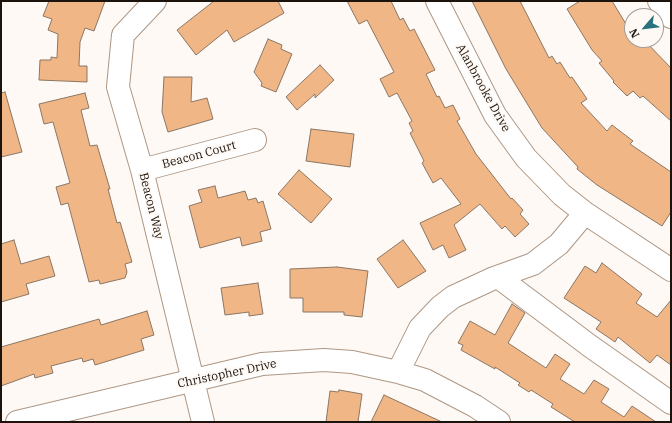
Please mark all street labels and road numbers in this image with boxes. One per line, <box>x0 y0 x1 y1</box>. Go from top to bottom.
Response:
street label: Alanbrooke Drive <box>453 41 513 135</box>
street label: Beacon Court <box>160 138 238 172</box>
street label: Beacon Way <box>136 171 166 241</box>
street label: Christopher Drive <box>176 356 278 392</box>

